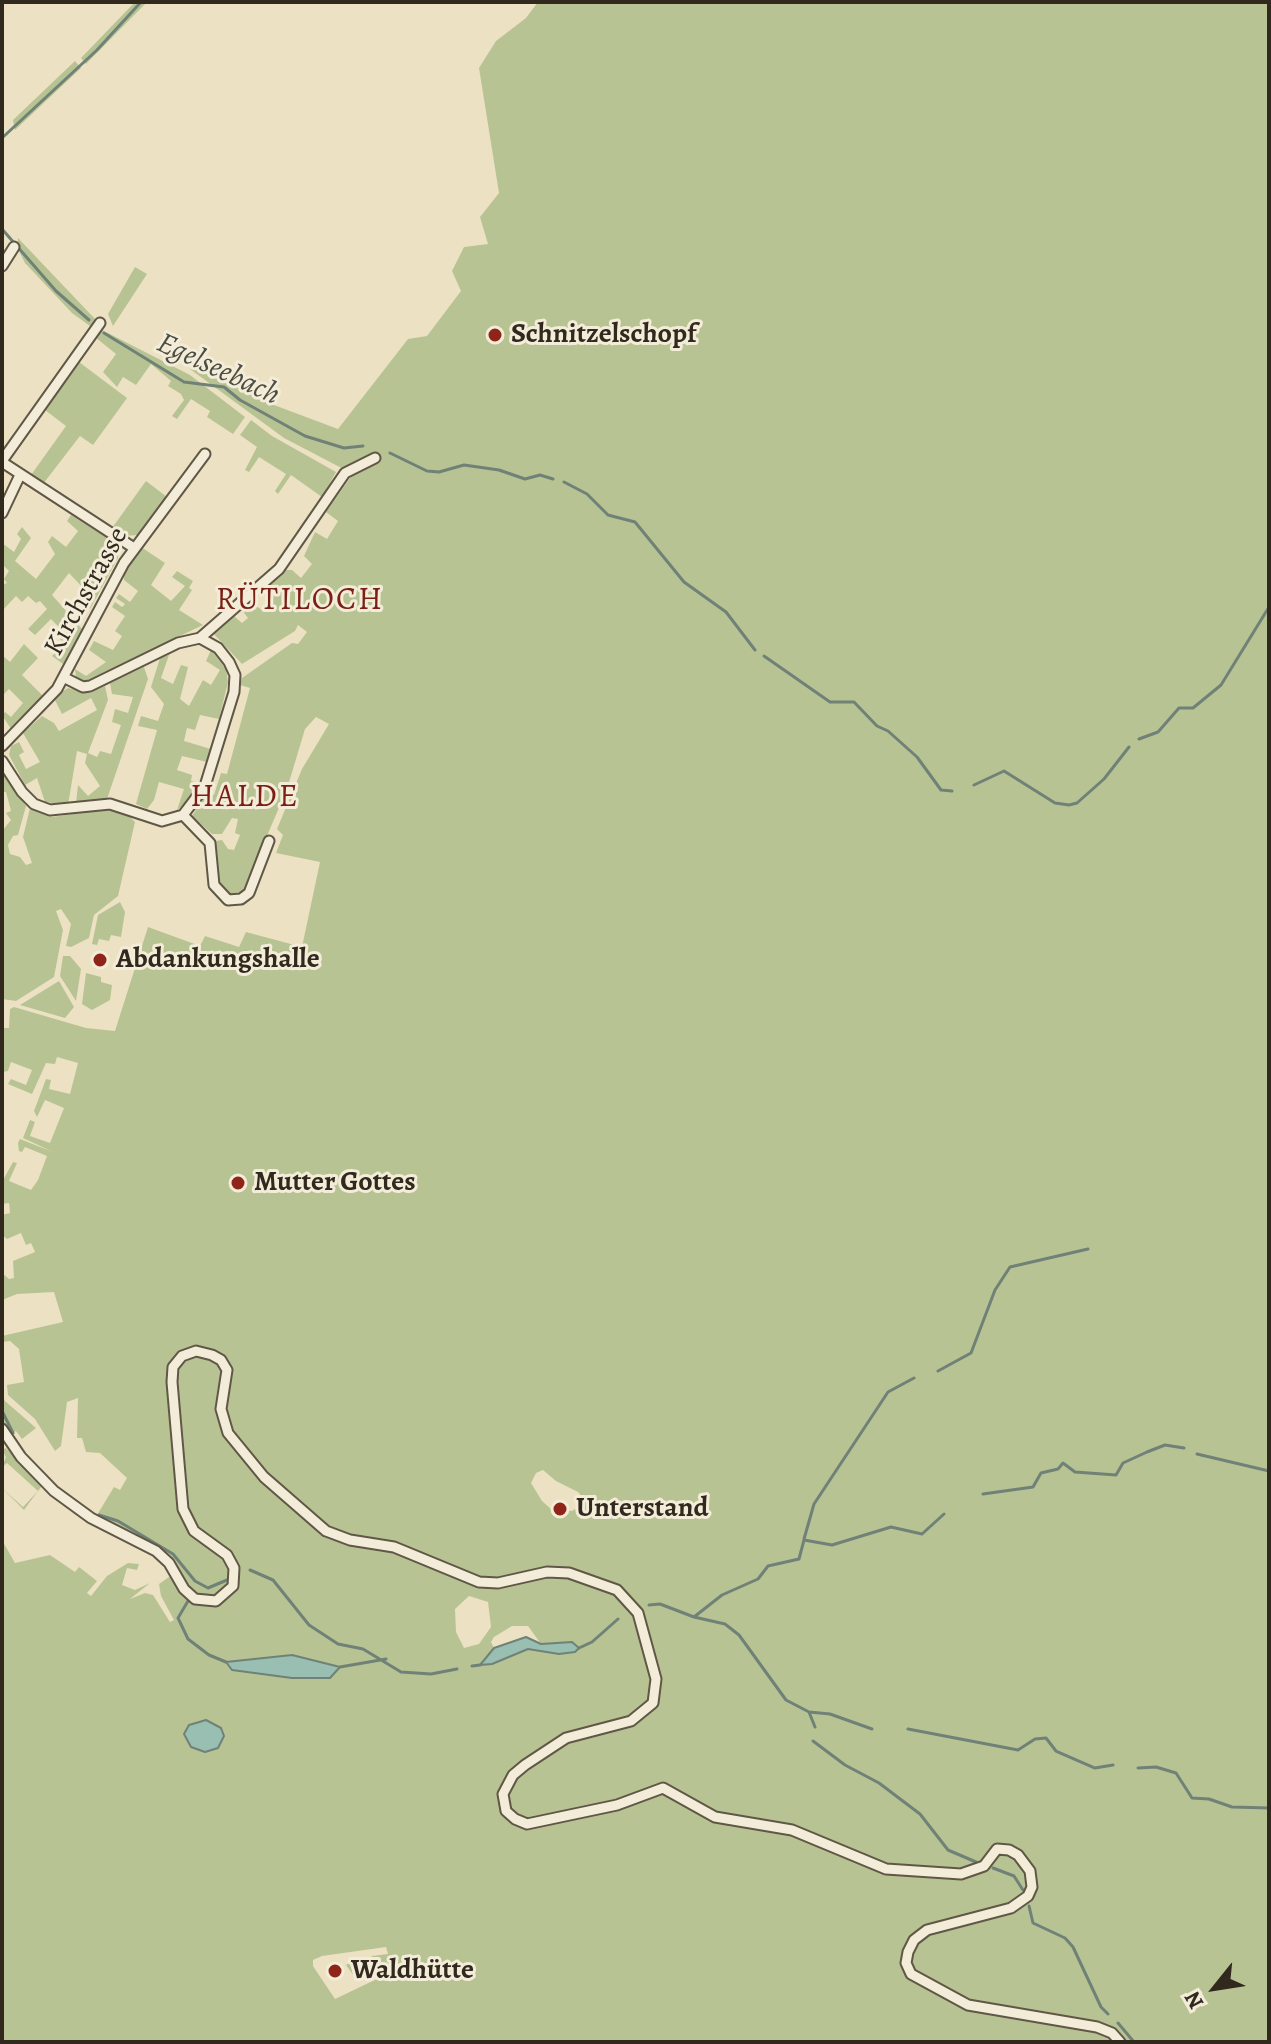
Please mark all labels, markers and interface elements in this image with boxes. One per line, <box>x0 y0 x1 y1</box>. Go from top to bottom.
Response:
place label: Schnitzelschopf <box>511 318 697 352</box>
water label: Egelseebach <box>151 326 285 414</box>
marker: Schnitzelschopf <box>486 326 504 344</box>
street label: Kirchstrasse <box>38 522 136 662</box>
district label: RÜTILOCH <box>216 582 384 620</box>
district label: HALDE <box>190 779 300 817</box>
place label: Abdankungshalle <box>116 943 320 977</box>
marker: Abdankungshalle <box>91 951 109 969</box>
place label: Mutter Gottes <box>254 1166 416 1200</box>
marker: Mutter Gottes <box>229 1174 247 1192</box>
place label: Unterstand <box>576 1492 708 1526</box>
marker: Unterstand <box>551 1500 569 1518</box>
north arrow <box>1175 1948 1255 2028</box>
place label: Waldhütte <box>351 1954 474 1988</box>
marker: Waldhütte <box>326 1962 344 1980</box>
text: N <box>1177 1986 1211 2014</box>

